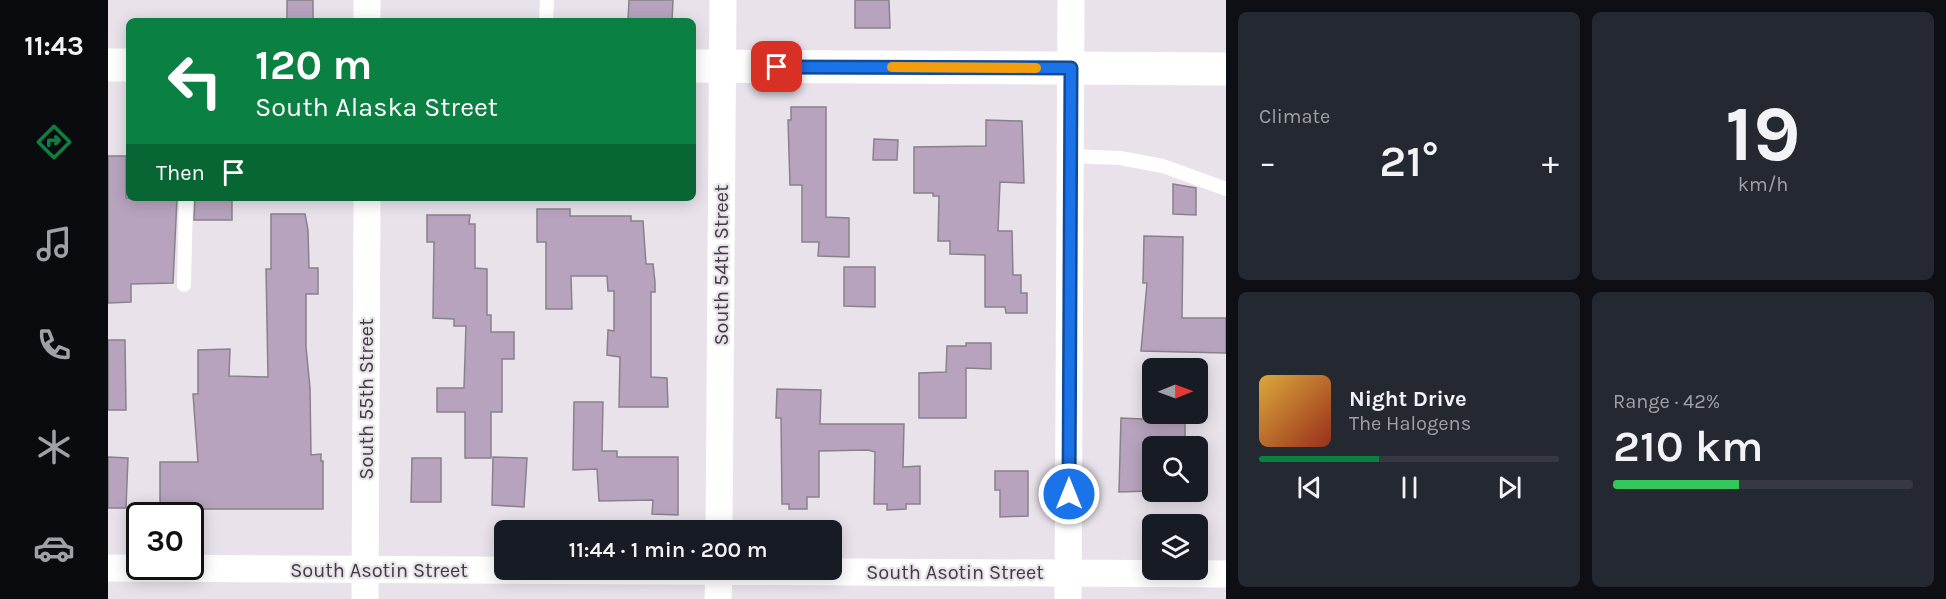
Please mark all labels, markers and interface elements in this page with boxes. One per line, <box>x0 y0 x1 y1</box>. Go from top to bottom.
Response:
text: 11:43 <box>24 30 84 62</box>
text: 120 m <box>255 40 372 90</box>
pin <box>751 41 802 92</box>
icon: left <box>156 42 234 120</box>
icon: arrive <box>760 50 793 83</box>
text: 19 <box>1725 88 1801 180</box>
text: South Alaska Street <box>255 91 498 123</box>
text: Climate <box>1259 105 1330 128</box>
icon: directions <box>33 121 75 163</box>
text: 21° <box>1379 135 1439 187</box>
text: − <box>1259 143 1276 181</box>
text: + <box>1542 143 1559 181</box>
icon: arrive <box>217 156 250 189</box>
text: Then <box>156 160 205 186</box>
text: km/h <box>1738 173 1788 196</box>
street label: South 54th Street <box>710 184 733 346</box>
icon: music <box>33 223 75 265</box>
street label: South 55th Street <box>355 318 378 480</box>
icon: phone <box>33 324 75 366</box>
north arrow <box>1142 358 1208 424</box>
map controls <box>1142 358 1208 580</box>
text: Night Drive <box>1349 386 1467 412</box>
text: Range · 42% <box>1613 390 1720 413</box>
text: The Halogens <box>1349 412 1471 435</box>
text: 210 km <box>1613 420 1764 472</box>
icon: climate <box>33 426 75 468</box>
button: search <box>1142 436 1208 502</box>
position arrow <box>1037 462 1101 526</box>
icon: previous <box>1293 471 1326 504</box>
icon: pause <box>1393 471 1426 504</box>
icon: next <box>1493 471 1526 504</box>
speed limit sign: 30 <box>126 502 204 580</box>
button: layers <box>1142 514 1208 580</box>
icon: car <box>33 527 75 569</box>
text: 11:44 · 1 min · 200 m <box>568 537 768 563</box>
street label: South Asotin Street <box>290 559 468 582</box>
street label: South Asotin Street <box>866 561 1044 584</box>

